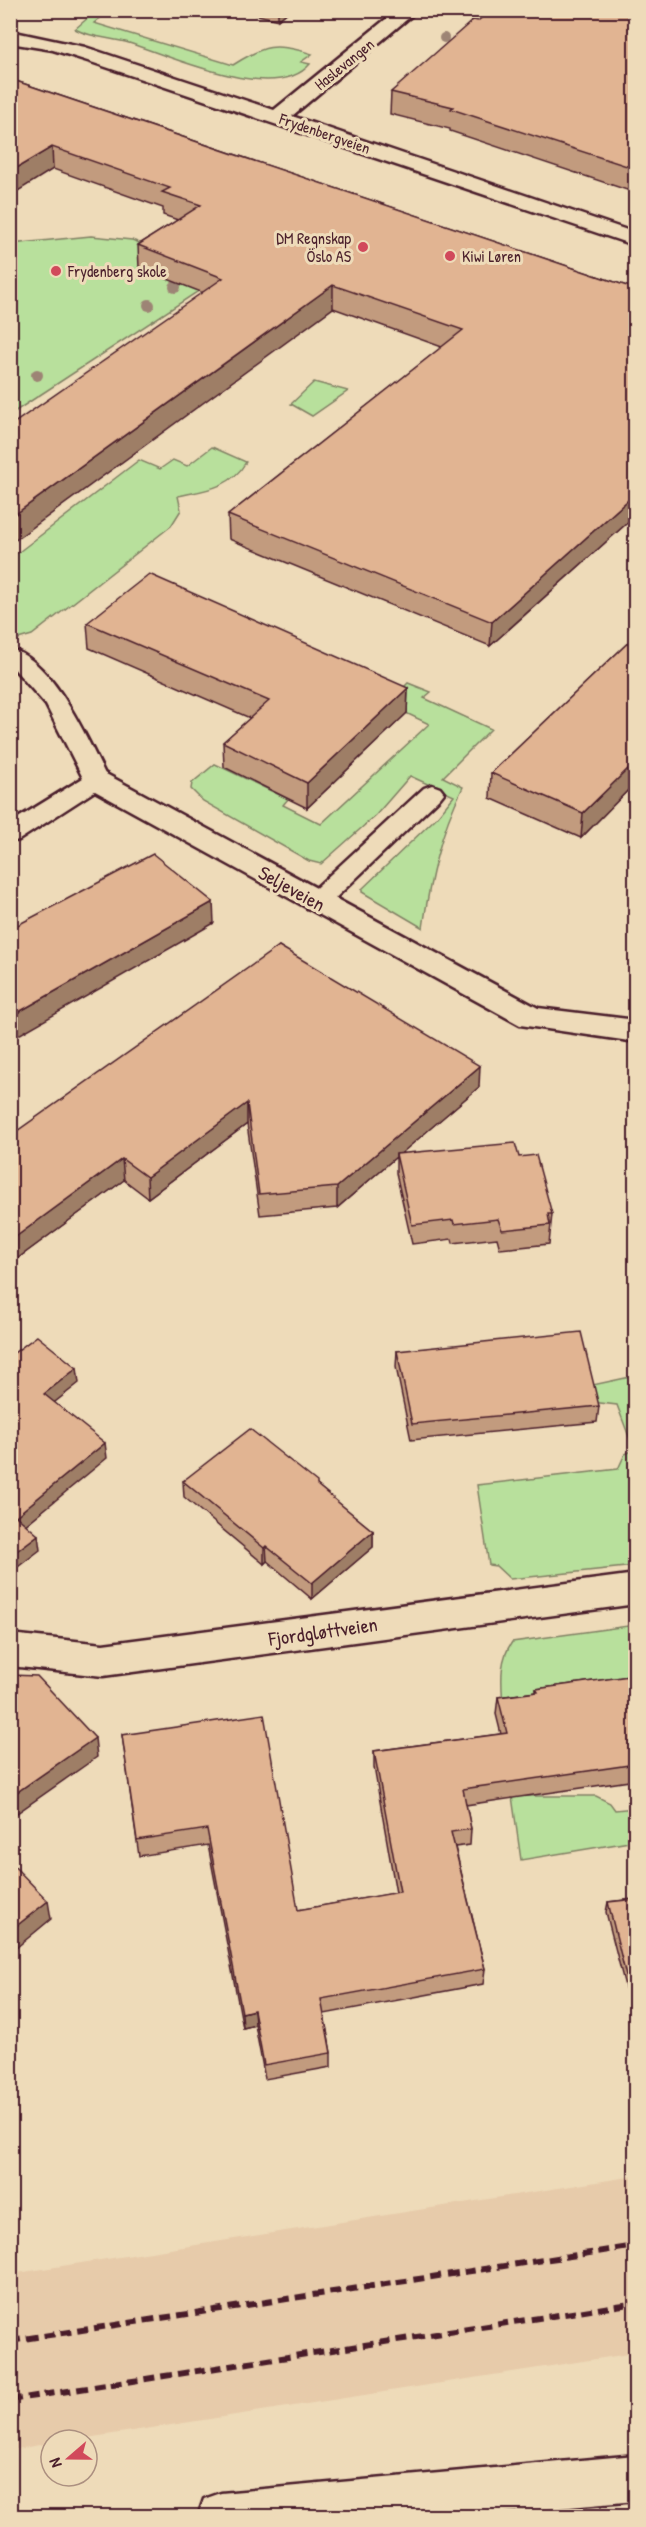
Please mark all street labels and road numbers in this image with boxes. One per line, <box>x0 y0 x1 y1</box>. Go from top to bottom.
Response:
street label: Haslevangen <box>309 33 379 95</box>
street label: Frydenbergveien <box>276 107 373 159</box>
street label: Seljeveien <box>254 859 330 917</box>
street label: Fjordgløttveien <box>266 1610 379 1652</box>

